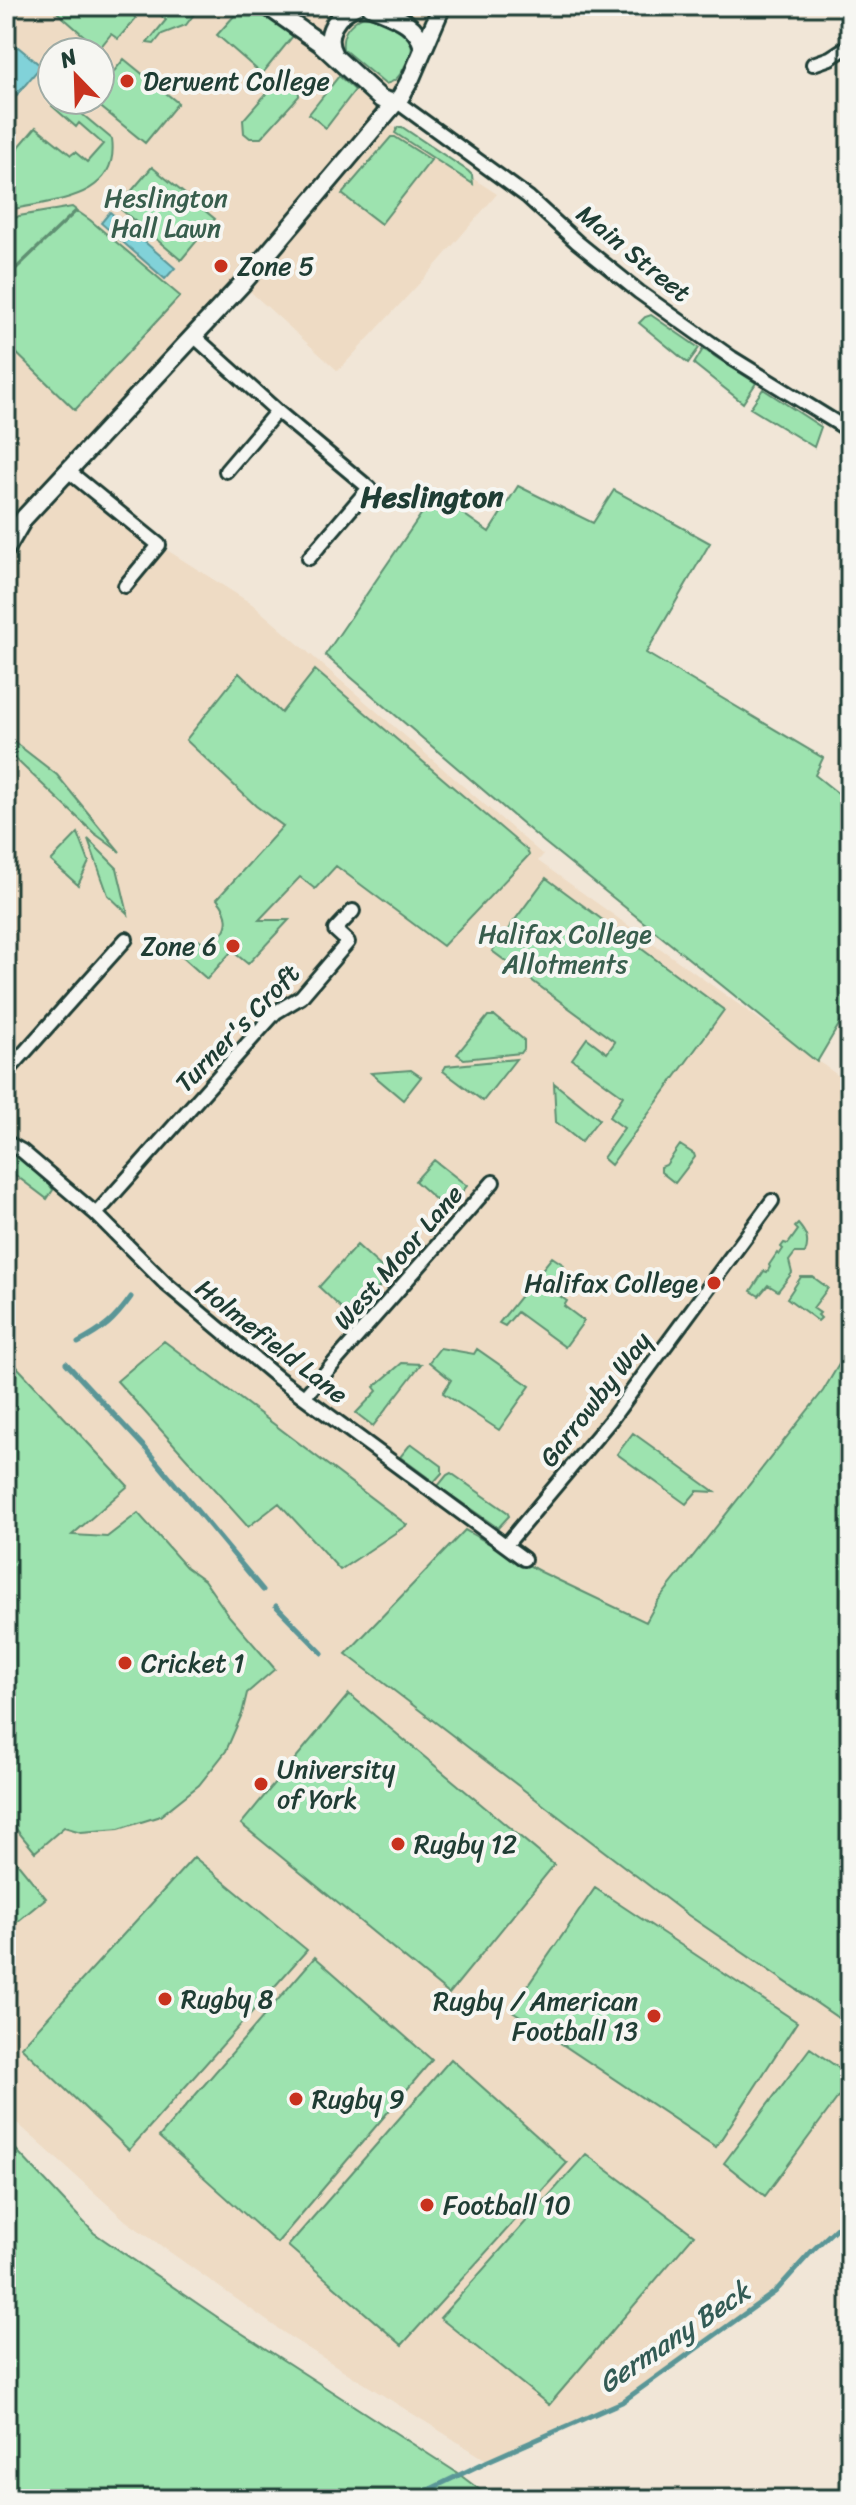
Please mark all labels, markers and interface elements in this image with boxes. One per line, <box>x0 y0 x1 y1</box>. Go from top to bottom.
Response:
north arrow <box>36 36 116 116</box>
text: N <box>53 37 84 79</box>
place label: Derwent College <box>143 58 330 104</box>
marker: Derwent College <box>118 72 136 90</box>
park label: Heslington Hall Lawn <box>104 175 228 251</box>
street label: Main Street <box>566 192 702 314</box>
place label: Zone 5 <box>237 243 314 289</box>
marker: Zone 5 <box>212 257 230 275</box>
district label: Heslington <box>361 470 504 524</box>
park label: Halifax College Allotments <box>478 911 652 987</box>
place label: Zone 6 <box>141 923 217 969</box>
marker: Zone 6 <box>224 937 242 955</box>
street label: Turner's Croft <box>163 953 311 1103</box>
street label: West Moor Lane <box>321 1173 475 1341</box>
place label: Halifax College <box>524 1260 698 1306</box>
street label: Holmefield Lane <box>185 1266 359 1416</box>
marker: Halifax College <box>705 1274 723 1292</box>
street label: Garrowby Way <box>527 1320 664 1477</box>
place label: Cricket 1 <box>141 1640 244 1686</box>
marker: Cricket 1 <box>116 1654 134 1672</box>
place label: University of York <box>277 1746 396 1822</box>
marker: University of York <box>252 1775 270 1793</box>
place label: Rugby 12 <box>414 1821 517 1867</box>
marker: Rugby 12 <box>389 1835 407 1853</box>
place label: Rugby 8 <box>181 1976 274 2022</box>
place label: Rugby / American Football 13 <box>433 1978 638 2054</box>
marker: Rugby 8 <box>156 1990 174 2008</box>
marker: Rugby / American Football 13 <box>645 2007 663 2025</box>
place label: Rugby 9 <box>312 2076 405 2122</box>
marker: Rugby 9 <box>287 2090 305 2108</box>
place label: Football 10 <box>443 2182 571 2228</box>
marker: Football 10 <box>418 2196 436 2214</box>
water label: Germany Beck <box>587 2266 762 2406</box>

